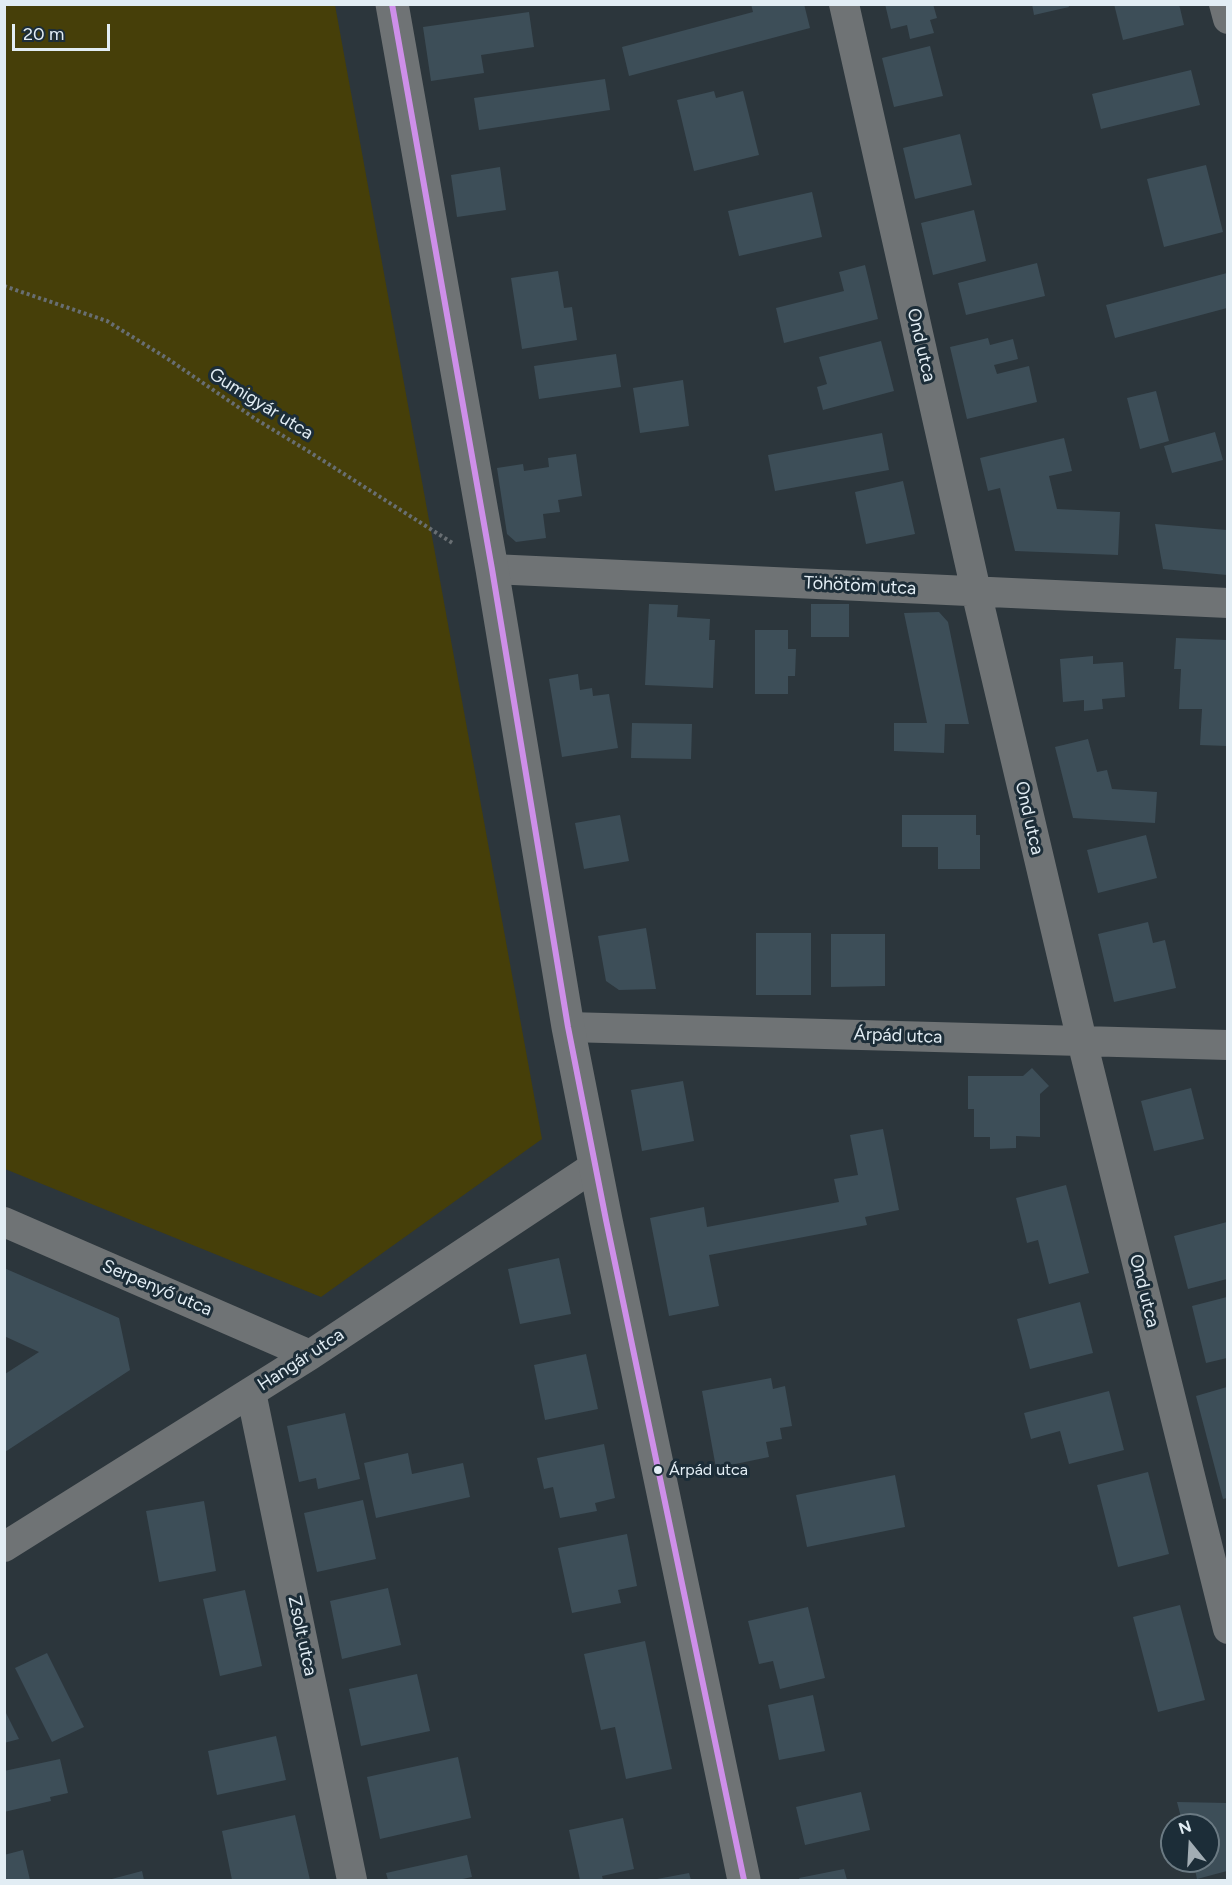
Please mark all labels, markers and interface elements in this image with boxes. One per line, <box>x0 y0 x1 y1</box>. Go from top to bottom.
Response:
scale bar <box>15 12 112 50</box>
text: 20 m <box>23 23 64 45</box>
street label: Ond utca <box>902 306 940 384</box>
street label: Gumigyár utca <box>205 363 317 445</box>
street label: Töhötöm utca <box>803 572 917 600</box>
street label: Ond utca <box>1010 779 1048 857</box>
street label: Árpád utca <box>853 1024 943 1048</box>
street label: Ond utca <box>1124 1252 1164 1330</box>
street label: Serpenyő utca <box>99 1255 215 1321</box>
street label: Hangár utca <box>254 1324 348 1396</box>
place label: Árpád utca <box>669 1460 748 1480</box>
marker: Árpád utca <box>652 1464 664 1476</box>
street label: Zsolt utca <box>283 1594 321 1678</box>
north arrow <box>1160 1813 1220 1873</box>
text: N <box>1176 1816 1194 1838</box>

